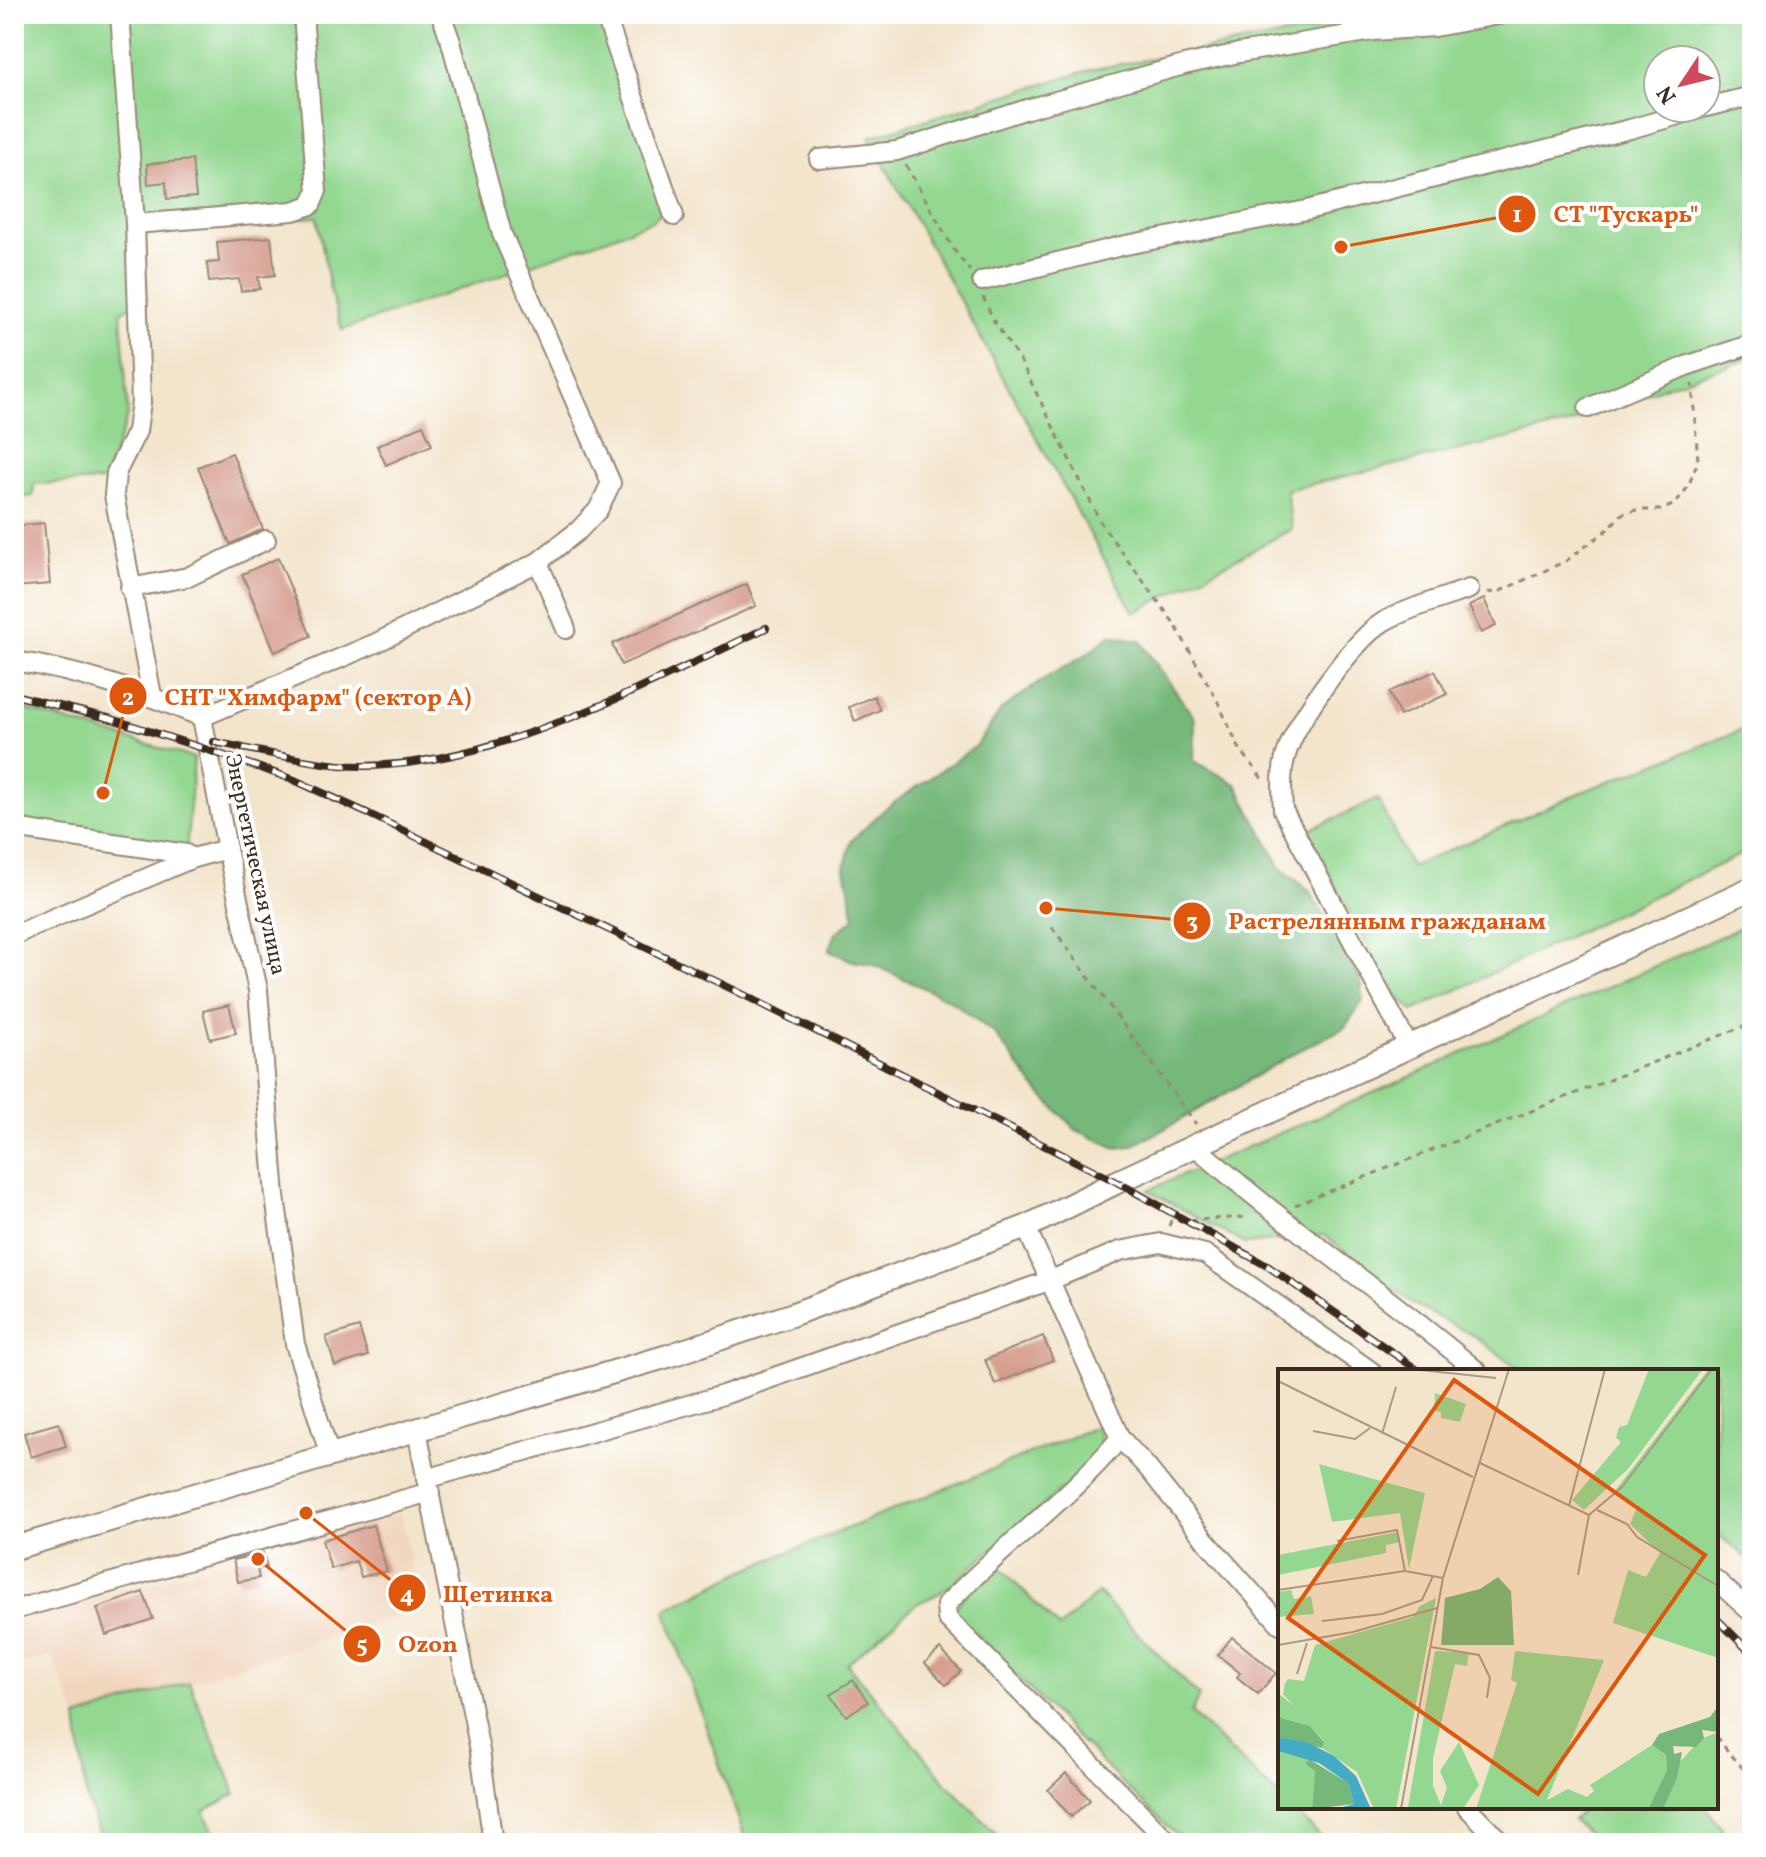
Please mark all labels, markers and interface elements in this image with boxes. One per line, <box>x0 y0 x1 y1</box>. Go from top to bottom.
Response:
north arrow <box>1642 44 1722 124</box>
text: N <box>1650 79 1685 109</box>
callout: СТ "Тускарь" <box>1497 190 1715 238</box>
text: 1 <box>1512 199 1522 233</box>
text: СТ "Тускарь" <box>1553 199 1699 233</box>
callout: СНТ "Химфарм" (сектор А) <box>108 672 488 720</box>
text: 2 <box>122 682 134 716</box>
text: СНТ "Химфарм" (сектор А) <box>164 682 472 716</box>
street label: Энергетическая улица <box>216 751 293 978</box>
callout: Растрелянным гражданам <box>1172 897 1562 945</box>
text: 3 <box>1186 906 1198 940</box>
text: Растрелянным гражданам <box>1228 906 1546 940</box>
inset map <box>1278 1369 1718 1809</box>
callout: Щетинка <box>387 1569 569 1617</box>
text: 4 <box>400 1579 414 1613</box>
text: Щетинка <box>443 1579 553 1613</box>
callout: Ozon <box>342 1620 474 1668</box>
text: 5 <box>356 1629 368 1663</box>
text: Ozon <box>398 1629 458 1663</box>

